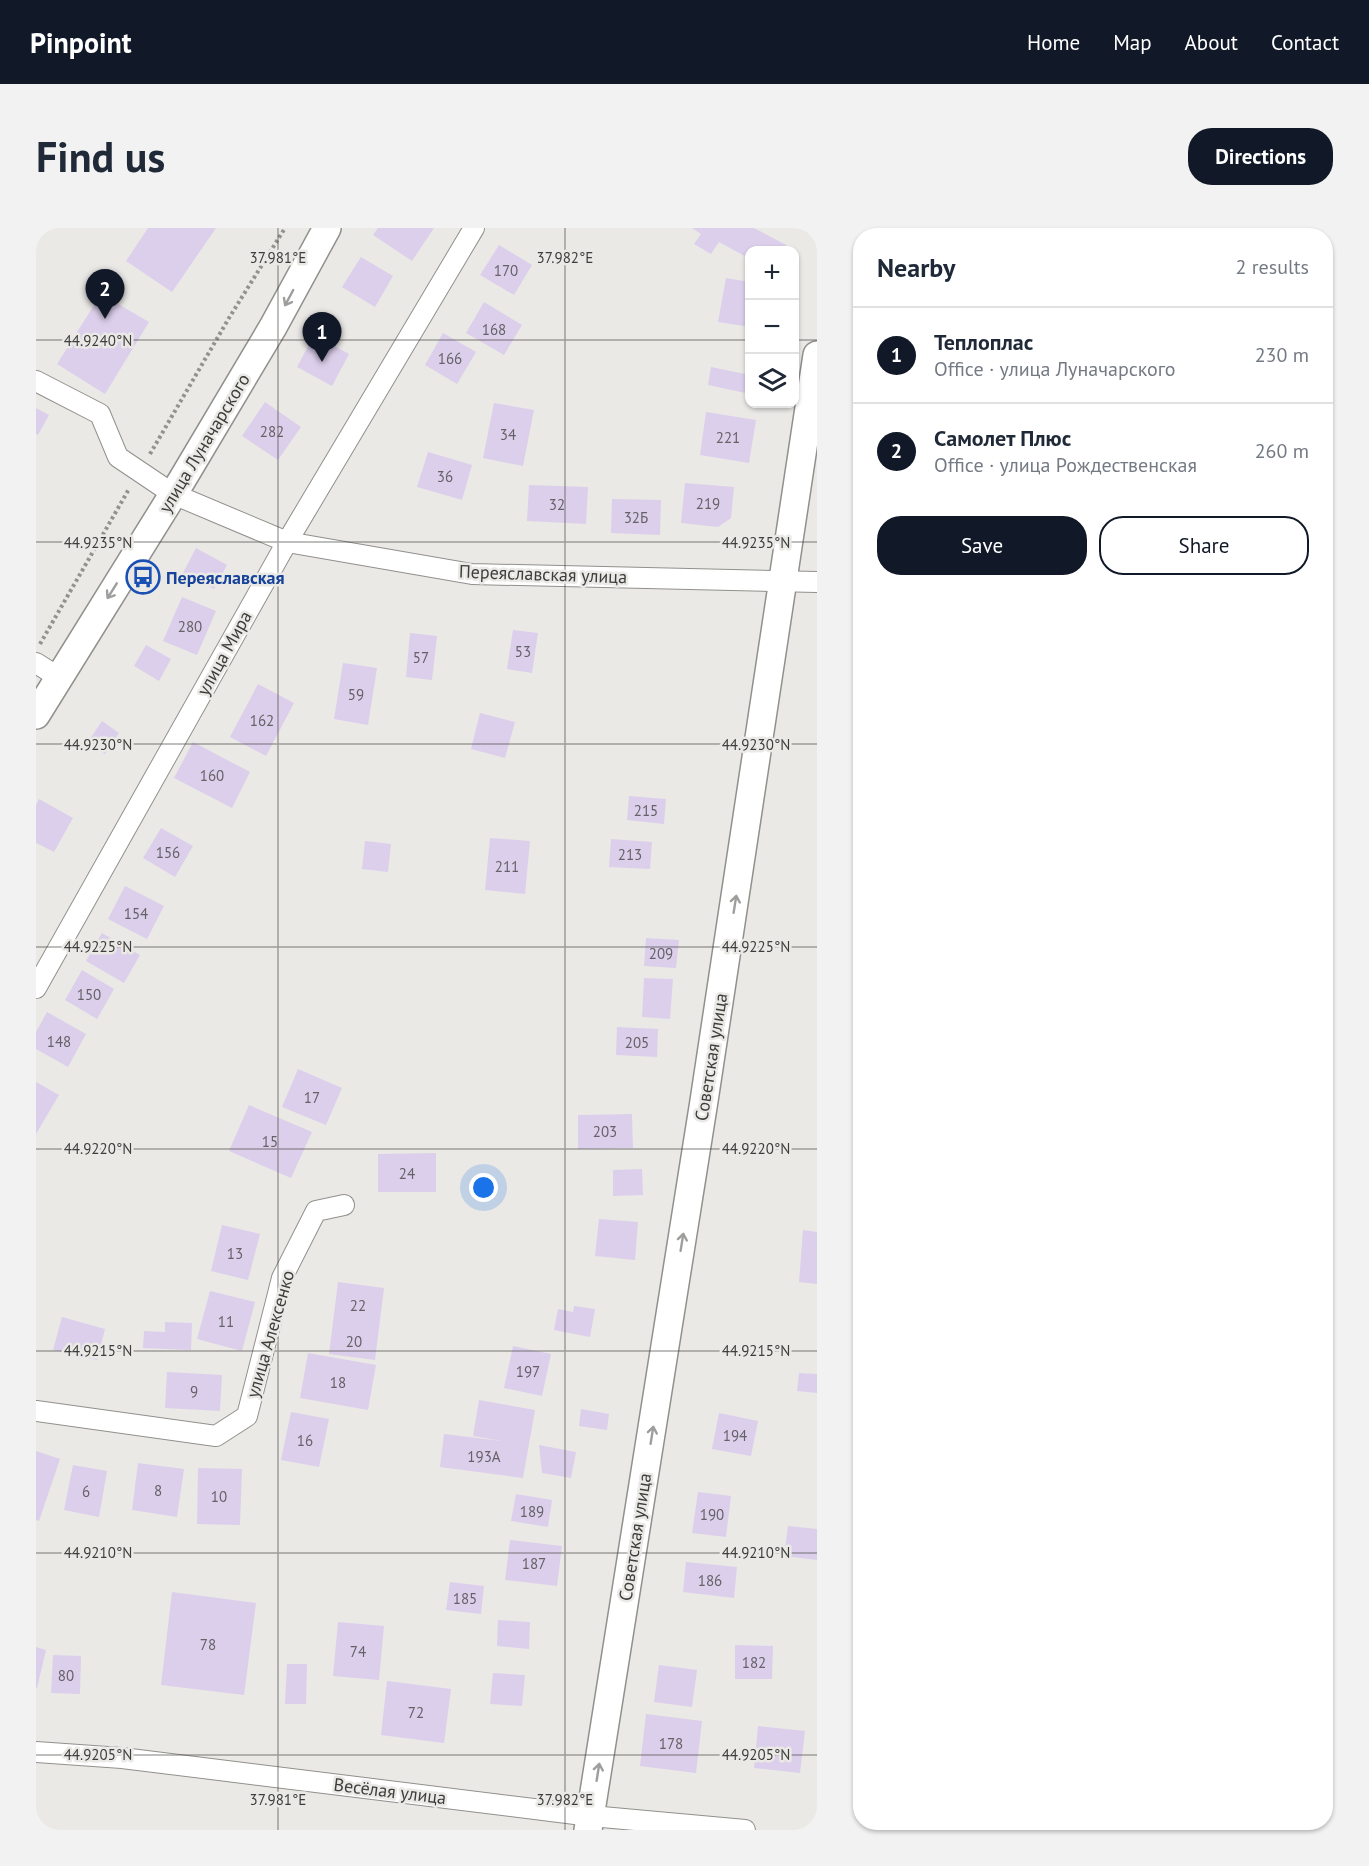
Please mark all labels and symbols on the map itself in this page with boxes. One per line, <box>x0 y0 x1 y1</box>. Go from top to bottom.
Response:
text: 37.981°E <box>250 248 306 267</box>
text: 37.982°E <box>537 248 593 267</box>
house number: 170 <box>494 261 518 280</box>
pin: 2 <box>86 270 124 319</box>
one-way arrow <box>283 289 295 306</box>
pin: 1 <box>302 312 342 362</box>
house number: 168 <box>482 320 506 339</box>
text: 44.9240°N <box>64 331 132 350</box>
house number: 166 <box>438 349 462 368</box>
street label: улица Луначарского <box>153 369 255 517</box>
house number: 282 <box>260 422 284 441</box>
house number: 34 <box>500 425 516 444</box>
house number: 221 <box>716 428 740 447</box>
house number: 36 <box>437 467 453 486</box>
house number: 219 <box>696 494 720 513</box>
house number: 32 <box>549 495 565 514</box>
house number: 32Б <box>624 508 648 527</box>
text: 44.9235°N <box>64 533 132 552</box>
text: 44.9235°N <box>722 533 790 552</box>
bus stop icon: Переяславская <box>125 559 161 595</box>
street label: Переяславская улица <box>458 560 628 588</box>
place label: Переяславская <box>166 566 285 589</box>
one-way arrow <box>106 582 118 599</box>
street label: улица Мира <box>191 607 257 699</box>
house number: 280 <box>178 617 202 636</box>
house number: 53 <box>515 642 531 661</box>
house number: 57 <box>413 648 429 667</box>
house number: 59 <box>348 685 364 704</box>
house number: 162 <box>250 711 274 730</box>
text: 44.9230°N <box>64 735 132 754</box>
text: 44.9230°N <box>722 735 790 754</box>
house number: 160 <box>200 766 224 785</box>
house number: 215 <box>634 801 658 820</box>
house number: 156 <box>156 843 180 862</box>
house number: 213 <box>618 845 642 864</box>
house number: 211 <box>495 857 519 876</box>
one-way arrow <box>729 895 740 914</box>
house number: 154 <box>124 904 148 923</box>
text: 44.9225°N <box>64 937 132 956</box>
text: 44.9225°N <box>722 937 790 956</box>
house number: 209 <box>649 944 673 963</box>
house number: 150 <box>77 985 101 1004</box>
street label: Советская улица <box>690 991 732 1123</box>
house number: 148 <box>47 1032 71 1051</box>
house number: 205 <box>625 1033 649 1052</box>
house number: 17 <box>304 1088 320 1107</box>
house number: 203 <box>593 1122 617 1141</box>
house number: 15 <box>262 1132 278 1151</box>
text: 44.9220°N <box>64 1139 132 1158</box>
text: 44.9220°N <box>722 1139 790 1158</box>
house number: 24 <box>399 1164 415 1183</box>
your location <box>469 1173 498 1202</box>
one-way arrow <box>677 1233 688 1252</box>
house number: 13 <box>227 1244 243 1263</box>
street label: улица Алексенко <box>241 1268 299 1400</box>
house number: 22 <box>350 1296 366 1315</box>
house number: 11 <box>218 1312 234 1331</box>
house number: 20 <box>346 1332 362 1351</box>
text: 44.9215°N <box>64 1341 132 1360</box>
text: 44.9215°N <box>722 1341 790 1360</box>
house number: 197 <box>516 1362 540 1381</box>
house number: 18 <box>330 1373 346 1392</box>
house number: 9 <box>190 1382 198 1401</box>
one-way arrow <box>646 1425 657 1445</box>
house number: 194 <box>723 1426 747 1445</box>
house number: 16 <box>297 1431 313 1450</box>
house number: 193А <box>467 1447 501 1466</box>
street label: Советская улица <box>614 1471 656 1603</box>
house number: 8 <box>154 1481 162 1500</box>
house number: 6 <box>82 1482 90 1501</box>
house number: 10 <box>211 1487 227 1506</box>
house number: 189 <box>520 1502 544 1521</box>
house number: 190 <box>700 1505 724 1524</box>
text: 44.9210°N <box>64 1543 132 1562</box>
text: 44.9210°N <box>722 1543 790 1562</box>
house number: 187 <box>522 1554 546 1573</box>
house number: 186 <box>698 1571 722 1590</box>
house number: 185 <box>453 1589 477 1608</box>
house number: 78 <box>200 1635 216 1654</box>
house number: 74 <box>350 1642 366 1661</box>
house number: 182 <box>742 1653 766 1672</box>
house number: 80 <box>58 1666 74 1685</box>
house number: 72 <box>408 1703 424 1722</box>
house number: 178 <box>659 1734 683 1753</box>
text: 44.9205°N <box>64 1745 132 1764</box>
text: 44.9205°N <box>722 1745 790 1764</box>
one-way arrow <box>593 1763 604 1783</box>
street label: Весёлая улица <box>332 1773 448 1809</box>
text: 37.981°E <box>250 1790 306 1809</box>
text: 37.982°E <box>537 1790 593 1809</box>

